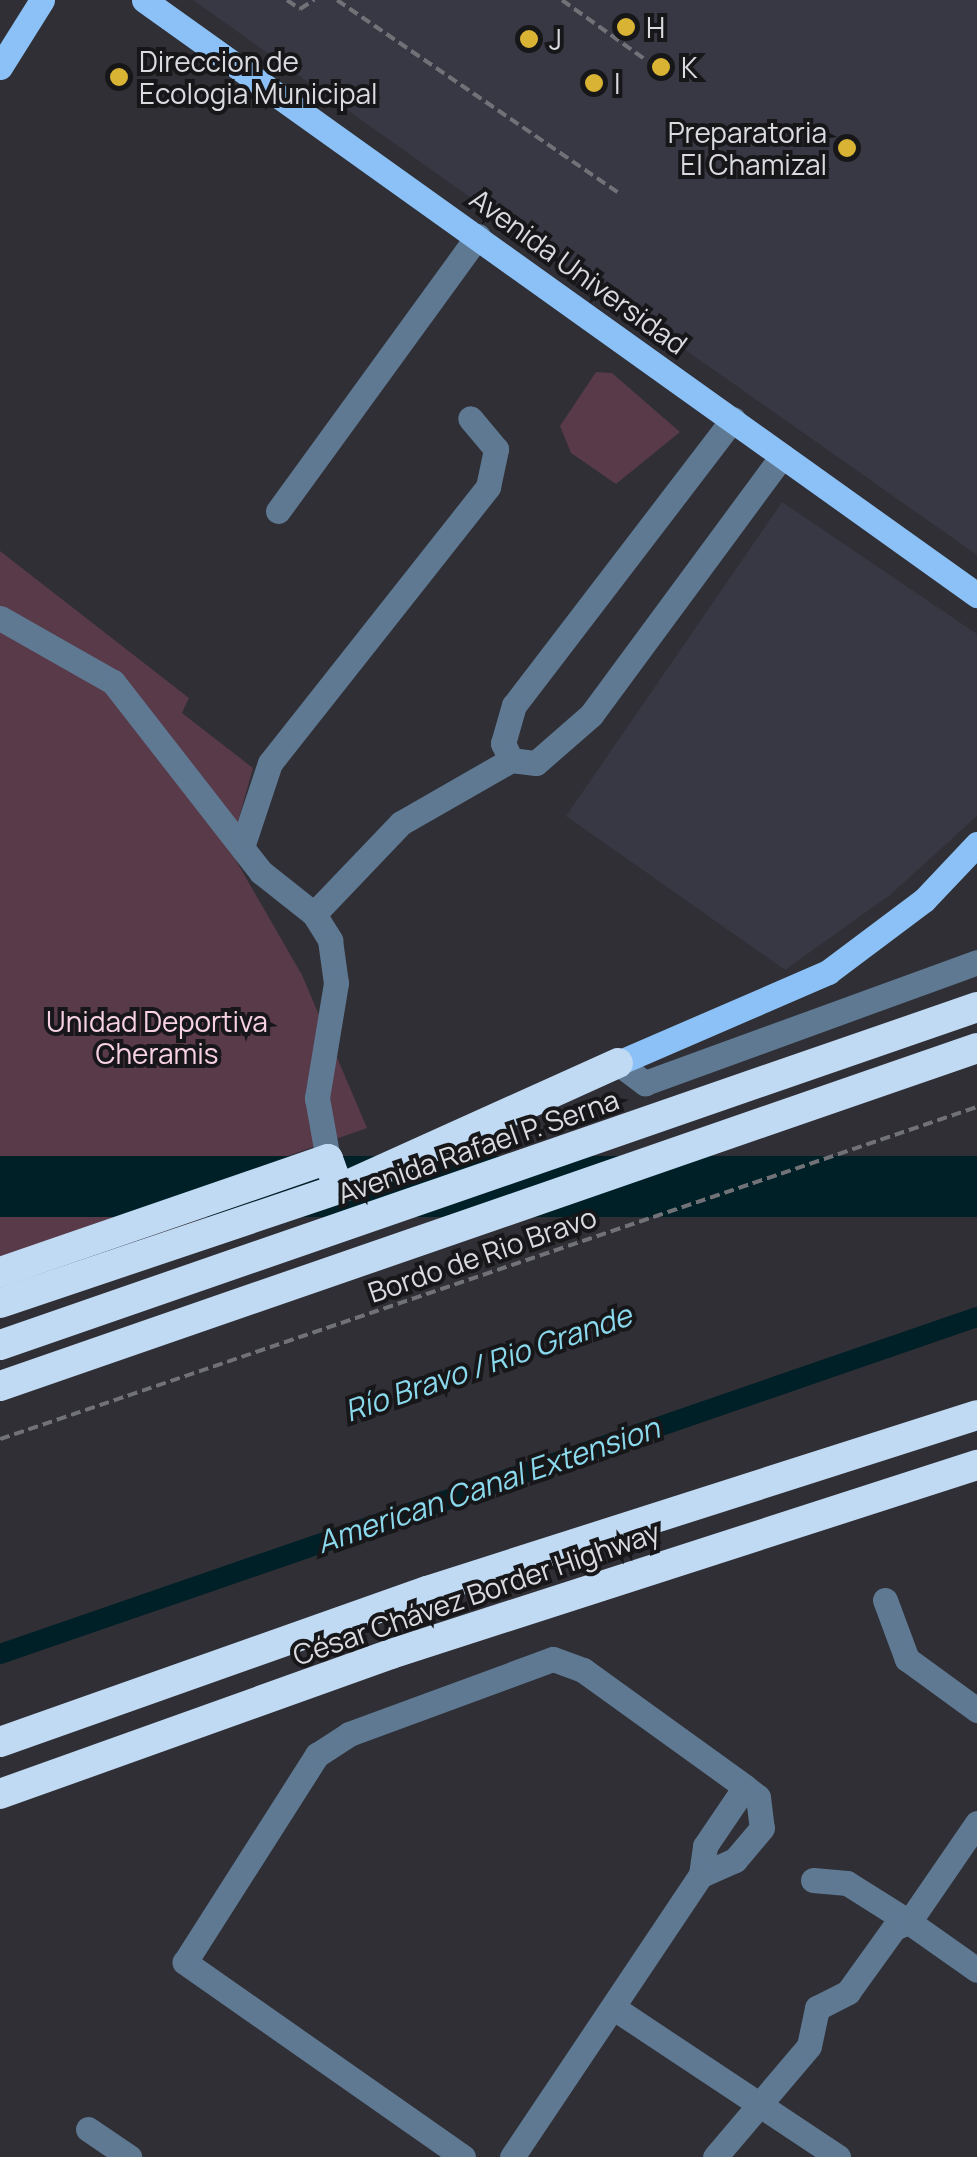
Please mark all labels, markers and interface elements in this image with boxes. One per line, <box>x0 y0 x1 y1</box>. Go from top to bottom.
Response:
place label: H <box>646 10 665 44</box>
marker: H <box>615 16 637 38</box>
place label: J <box>549 22 562 56</box>
marker: J <box>518 28 540 50</box>
place label: Direccion de Ecologia Municipal <box>139 44 378 110</box>
place label: K <box>681 50 698 84</box>
marker: K <box>650 56 672 78</box>
marker: Direccion de Ecologia Municipal <box>108 66 130 88</box>
place label: I <box>614 66 621 100</box>
marker: I <box>583 72 605 94</box>
place label: Preparatoria El Chamizal <box>668 115 827 181</box>
marker: Preparatoria El Chamizal <box>836 137 858 159</box>
street label: Avenida Universidad <box>464 181 694 361</box>
park label: Unidad Deportiva Cheramis <box>46 1004 268 1070</box>
street label: Avenida Rafael P. Serna <box>333 1082 623 1210</box>
street label: Bordo de Rio Bravo <box>363 1199 601 1309</box>
water label: Río Bravo / Rio Grande <box>340 1297 636 1429</box>
water label: American Canal Extension <box>312 1409 664 1561</box>
street label: César Chávez Border Highway <box>288 1514 664 1672</box>

